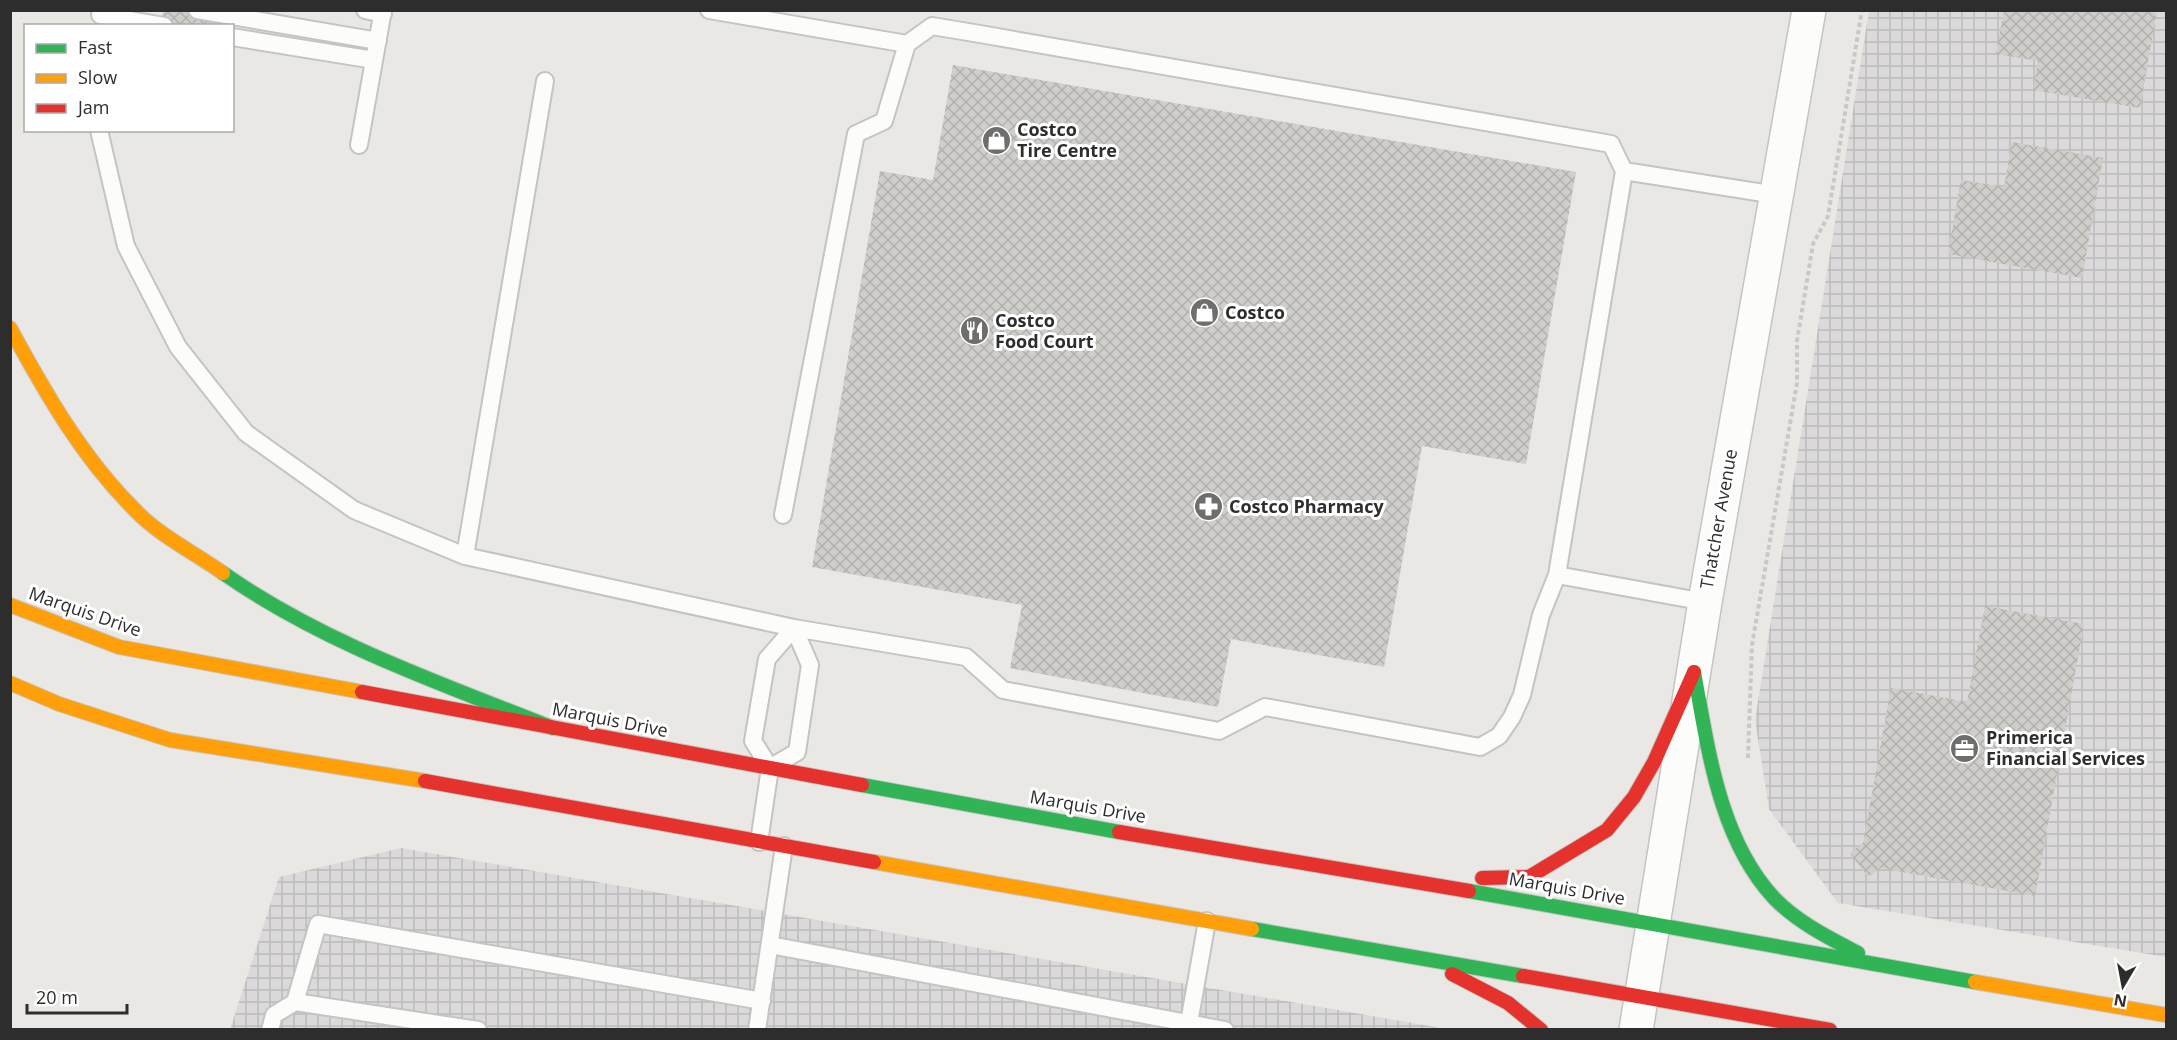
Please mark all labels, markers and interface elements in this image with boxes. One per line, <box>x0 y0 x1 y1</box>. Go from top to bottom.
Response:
legend <box>24 24 234 132</box>
text: Fast <box>78 35 112 59</box>
text: Slow <box>78 65 117 89</box>
text: Jam <box>76 95 110 119</box>
place label: Costco Tire Centre <box>1017 117 1117 162</box>
shop icon: Costco Tire Centre <box>980 124 1012 156</box>
shop icon: Costco <box>1188 297 1220 329</box>
place label: Costco <box>1225 300 1285 324</box>
place label: Costco Food Court <box>995 308 1094 353</box>
restaurant icon: Costco Food Court <box>958 315 990 347</box>
street label: Thatcher Avenue <box>1694 447 1742 591</box>
pharmacy icon: Costco Pharmacy <box>1192 491 1224 523</box>
place label: Costco Pharmacy <box>1229 494 1384 518</box>
street label: Marquis Drive <box>26 581 145 642</box>
street label: Marquis Drive <box>550 696 670 742</box>
place label: Primerica Financial Services <box>1986 725 2145 770</box>
office icon: Primerica Financial Services <box>1949 732 1981 764</box>
street label: Marquis Drive <box>1028 784 1148 828</box>
street label: Marquis Drive <box>1507 866 1627 910</box>
north arrow <box>2093 956 2153 1016</box>
scale bar <box>27 977 128 1015</box>
text: 20 m <box>36 985 78 1009</box>
text: N <box>2112 989 2129 1013</box>

